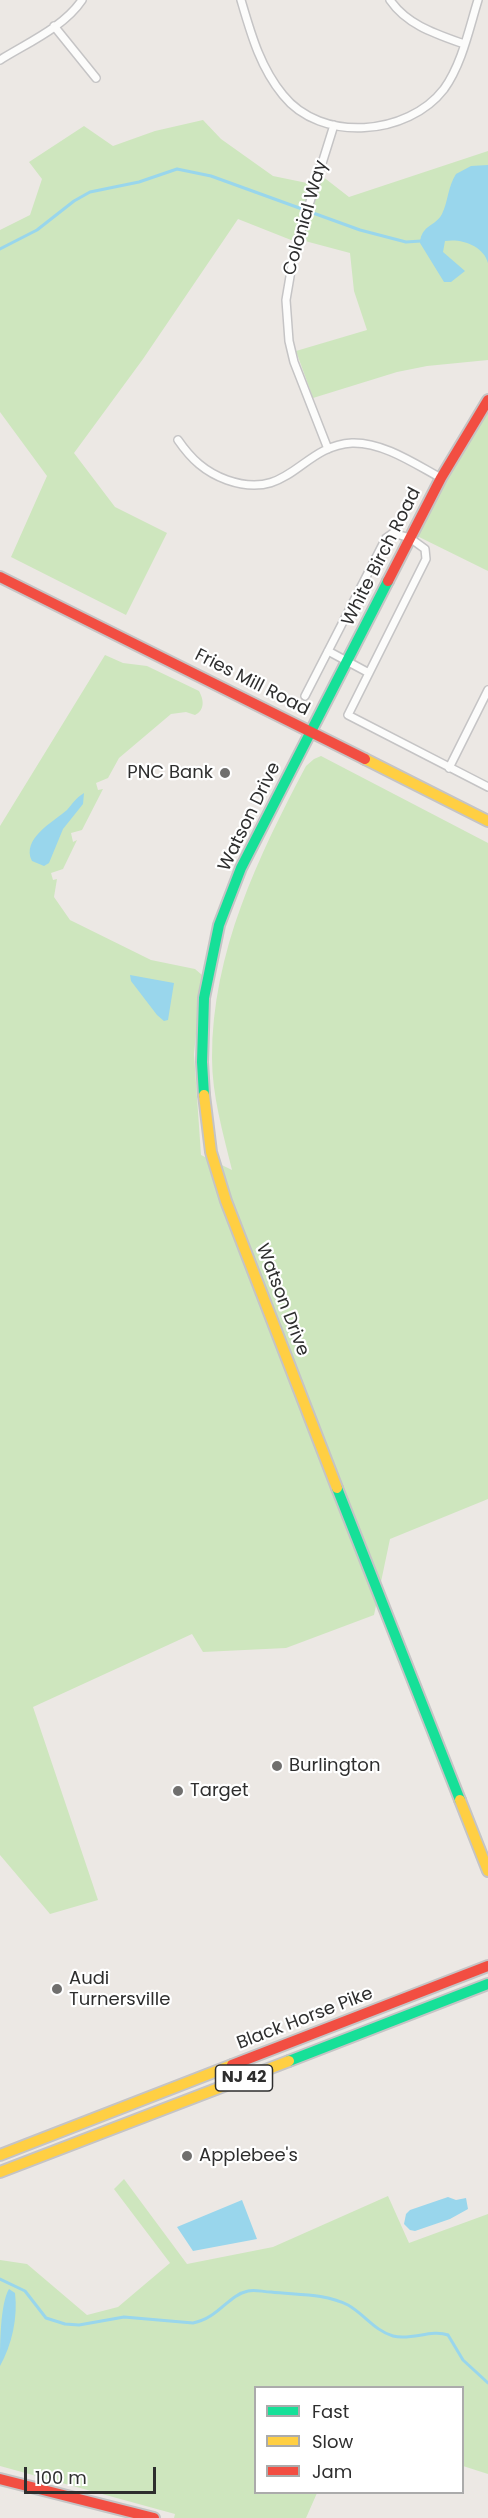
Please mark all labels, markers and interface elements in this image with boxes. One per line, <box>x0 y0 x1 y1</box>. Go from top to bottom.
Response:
street label: Colonial Way <box>279 158 333 278</box>
street label: White Birch Road <box>338 484 426 630</box>
street label: Fries Mill Road <box>191 645 313 721</box>
street label: Watson Drive <box>214 759 286 875</box>
place label: PNC Bank <box>127 762 213 784</box>
marker: PNC Bank <box>218 766 232 780</box>
street label: Watson Drive <box>251 1241 313 1359</box>
place label: Burlington <box>289 1755 380 1777</box>
marker: Burlington <box>270 1759 284 1773</box>
place label: Target <box>190 1780 248 1802</box>
marker: Target <box>171 1784 185 1798</box>
place label: Audi Turnersville <box>69 1968 170 2010</box>
marker: Audi Turnersville <box>50 1982 64 1996</box>
street label: Black Horse Pike <box>234 1983 376 2055</box>
road number: NJ 42 <box>216 2065 272 2091</box>
place label: Applebee's <box>199 2145 298 2167</box>
marker: Applebee's <box>180 2149 194 2163</box>
legend <box>254 2386 464 2494</box>
text: Fast <box>312 2399 349 2424</box>
text: Slow <box>312 2429 353 2454</box>
scale bar <box>27 2455 159 2493</box>
text: Jam <box>312 2459 352 2484</box>
text: 100 m <box>35 2465 87 2490</box>

